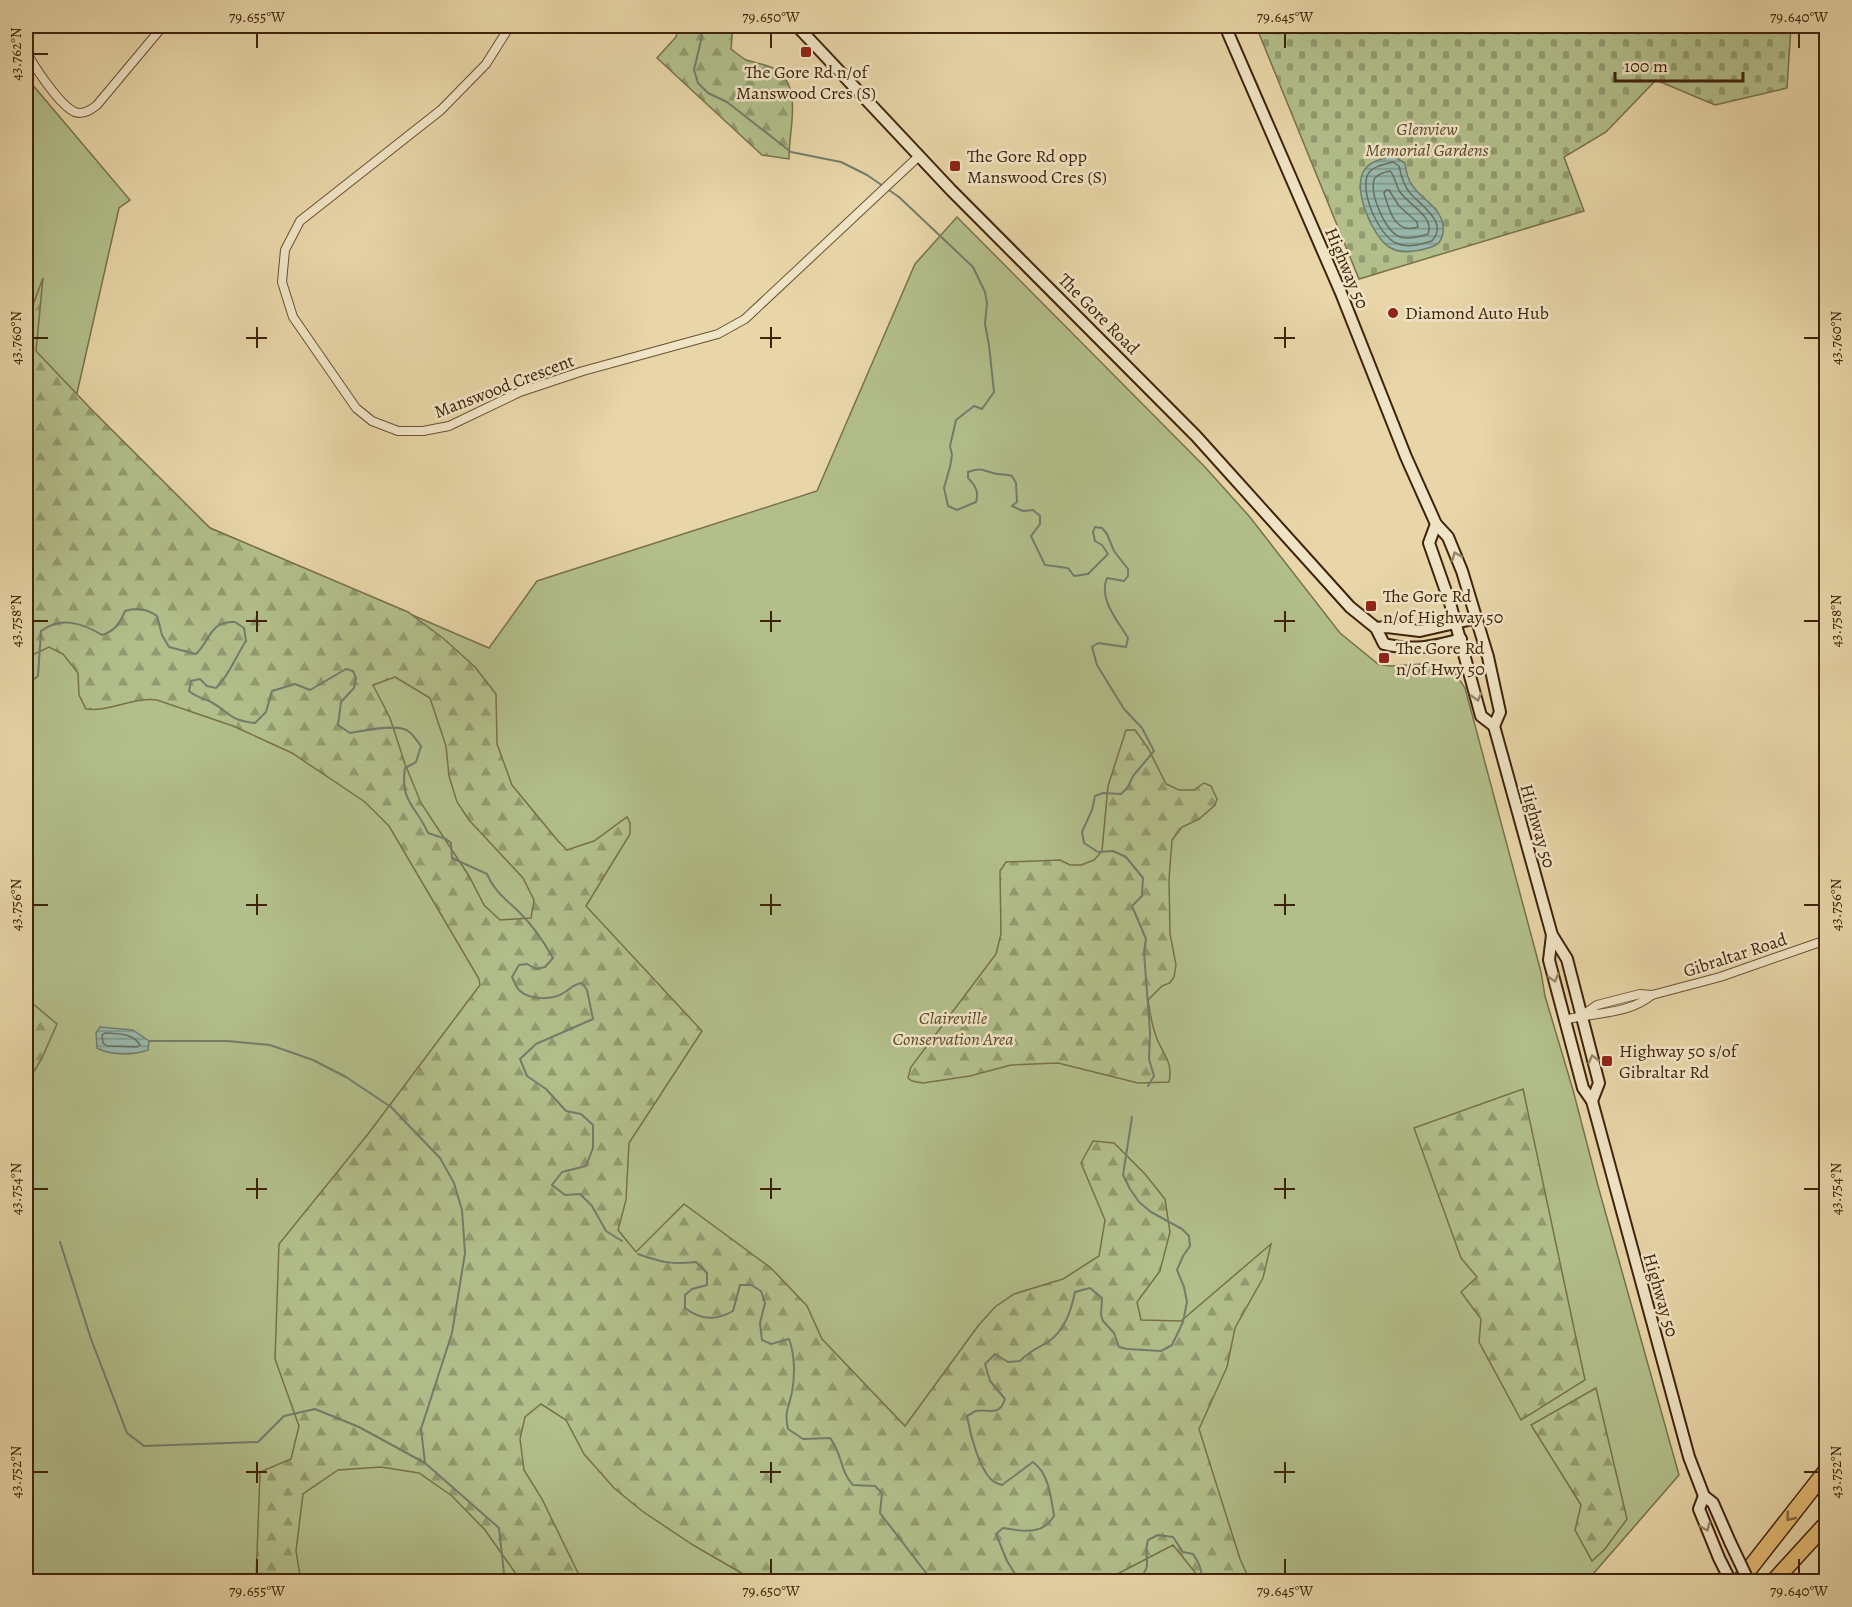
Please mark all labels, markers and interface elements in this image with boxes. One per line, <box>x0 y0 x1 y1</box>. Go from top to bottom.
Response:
text: 79.655°W <box>229 7 285 27</box>
text: 79.650°W <box>742 7 800 27</box>
text: 79.645°W <box>1257 7 1313 27</box>
text: 79.640°W <box>1770 7 1828 27</box>
text: 43.762°N <box>6 27 26 81</box>
marker: The Gore Rd n/of Manswood Cres (S) <box>799 45 813 59</box>
scale bar <box>1615 45 1742 83</box>
text: 100 m <box>1624 54 1668 78</box>
place label: The Gore Rd n/of Manswood Cres (S) <box>736 60 876 105</box>
park label: Glenview Memorial Gardens <box>1365 117 1489 162</box>
place label: The Gore Rd opp Manswood Cres (S) <box>967 144 1107 189</box>
marker: The Gore Rd opp Manswood Cres (S) <box>948 159 962 173</box>
street label: Highway 50 <box>1319 224 1375 312</box>
street label: The Gore Road <box>1053 268 1145 360</box>
place label: Diamond Auto Hub <box>1405 301 1549 325</box>
marker: Diamond Auto Hub <box>1386 306 1400 320</box>
text: 43.760°N <box>6 311 26 365</box>
text: 43.760°N <box>1826 311 1846 365</box>
street label: Manswood Crescent <box>430 348 578 424</box>
one-way arrow <box>1451 552 1463 563</box>
place label: The Gore Rd n/of Highway 50 <box>1383 584 1503 629</box>
text: 43.758°N <box>6 594 26 647</box>
text: 43.758°N <box>1826 594 1846 647</box>
marker: The Gore Rd n/of Highway 50 <box>1364 599 1378 613</box>
place label: The Gore Rd n/of Hwy 50 <box>1396 636 1485 681</box>
marker: The Gore Rd n/of Hwy 50 <box>1377 651 1391 665</box>
one-way arrow <box>1469 692 1482 702</box>
street label: Highway 50 <box>1515 781 1561 871</box>
text: 43.756°N <box>6 878 26 931</box>
text: 43.756°N <box>1826 878 1846 931</box>
street label: Gibraltar Road <box>1680 927 1790 983</box>
one-way arrow <box>1547 972 1559 983</box>
park label: Claireville Conservation Area <box>893 1006 1013 1051</box>
place label: Highway 50 s/of Gibraltar Rd <box>1619 1039 1740 1084</box>
one-way arrow <box>1587 1054 1600 1064</box>
marker: Highway 50 s/of Gibraltar Rd <box>1600 1054 1614 1068</box>
text: 43.754°N <box>6 1163 26 1215</box>
text: 43.754°N <box>1826 1163 1846 1215</box>
street label: Highway 50 <box>1638 1250 1684 1340</box>
text: 43.752°N <box>6 1445 26 1498</box>
text: 43.752°N <box>1826 1445 1846 1498</box>
one-way arrow <box>1787 1510 1798 1521</box>
one-way arrow <box>1699 1521 1711 1532</box>
text: 79.655°W <box>229 1581 285 1601</box>
text: 79.650°W <box>742 1581 800 1601</box>
text: 79.645°W <box>1257 1581 1313 1601</box>
text: 79.640°W <box>1770 1581 1828 1601</box>

